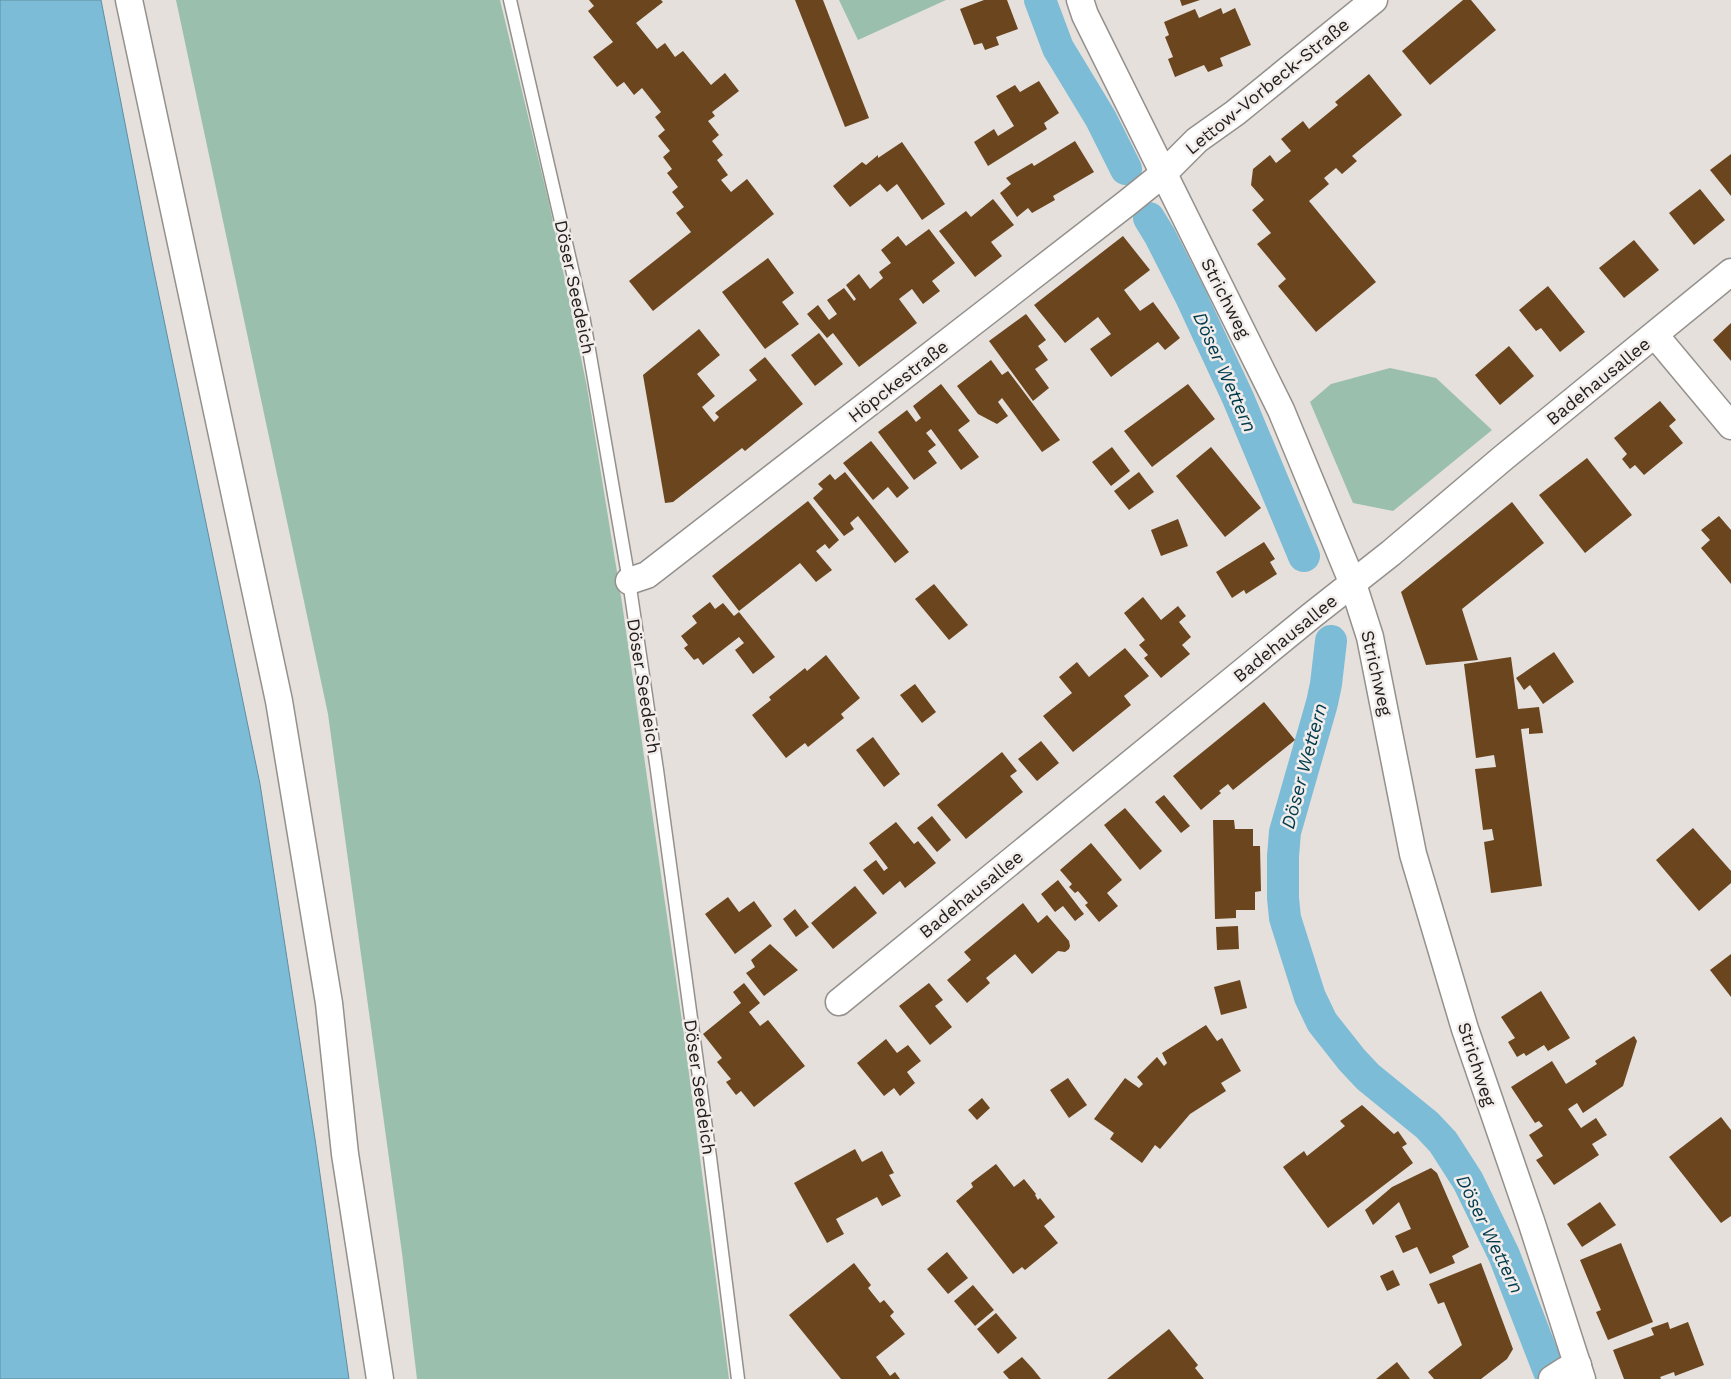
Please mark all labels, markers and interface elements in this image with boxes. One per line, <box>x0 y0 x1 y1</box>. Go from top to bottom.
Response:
street label: Lettow-Vorbeck-Straße <box>1181 13 1353 159</box>
street label: Döser Seedeich <box>551 218 599 356</box>
street label: Strichweg <box>1197 254 1255 342</box>
water label: Döser Wettern <box>1188 308 1262 436</box>
street label: Badehausallee <box>1542 333 1654 429</box>
street label: Höpckestraße <box>844 335 952 427</box>
street label: Badehausallee <box>1229 590 1341 686</box>
street label: Döser Seedeich <box>623 617 665 755</box>
street label: Strichweg <box>1357 628 1397 718</box>
water label: Döser Wettern <box>1276 701 1332 831</box>
street label: Badehausallee <box>915 846 1027 942</box>
street label: Döser Seedeich <box>680 1018 720 1156</box>
street label: Strichweg <box>1454 1019 1501 1109</box>
water label: Döser Wettern <box>1451 1171 1529 1297</box>

